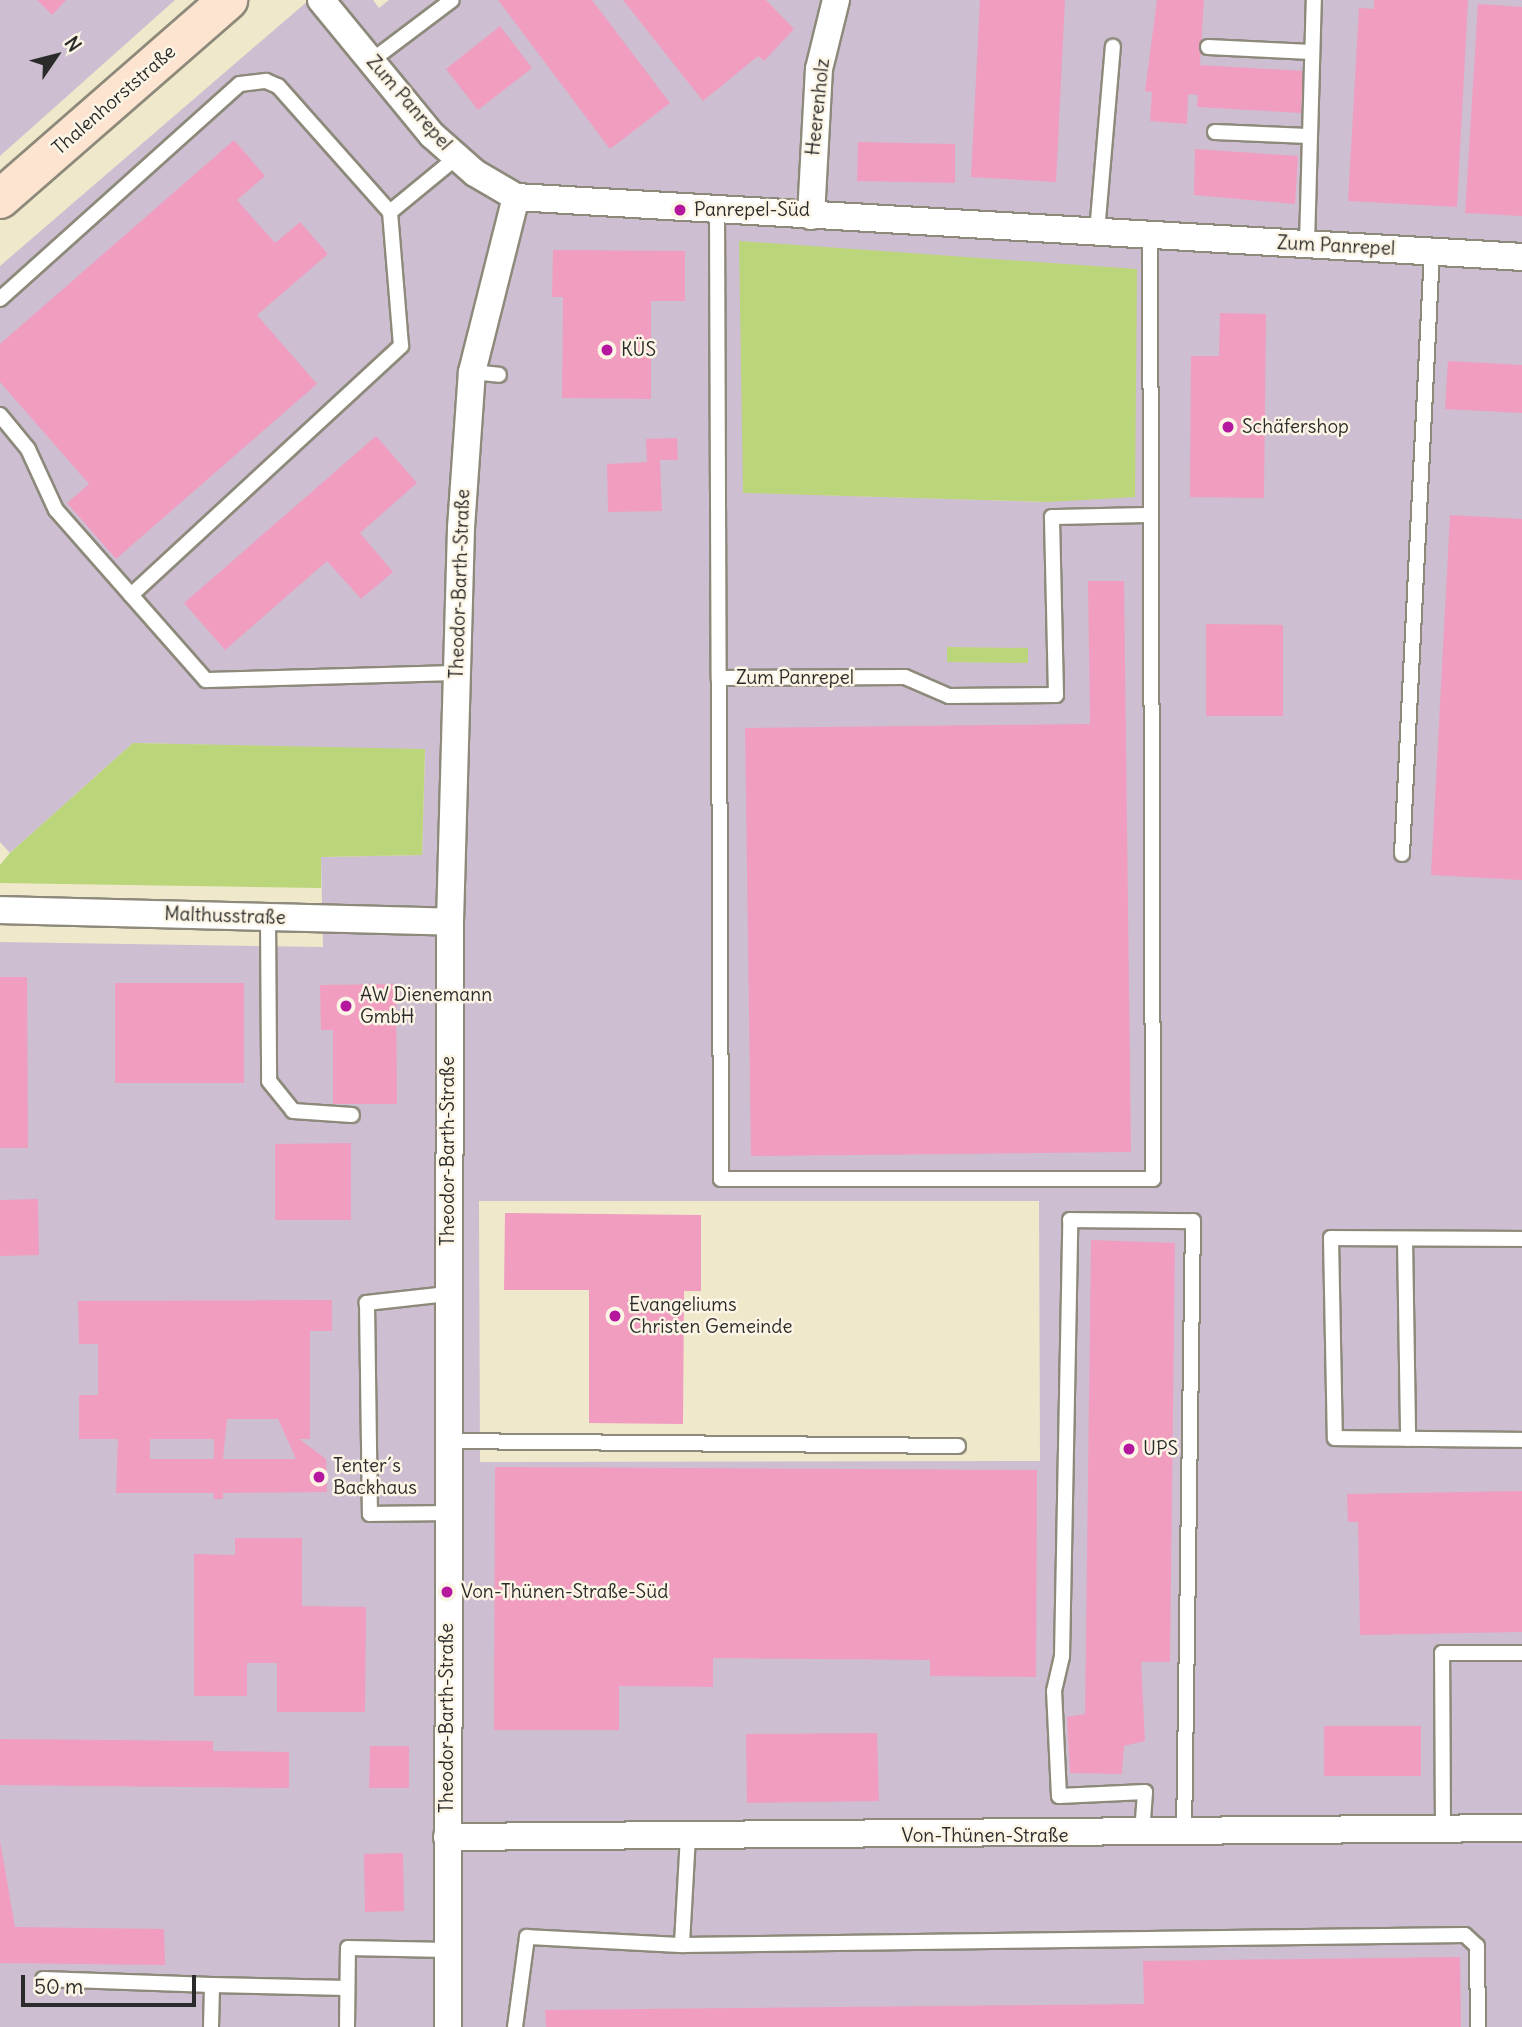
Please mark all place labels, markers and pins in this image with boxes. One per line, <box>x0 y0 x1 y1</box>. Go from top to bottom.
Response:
place label: Panrepel-Süd <box>694 199 810 221</box>
marker: Panrepel-Süd <box>672 202 688 218</box>
place label: KÜS <box>621 339 656 361</box>
marker: KÜS <box>599 342 615 358</box>
place label: Schäfershop <box>1242 416 1349 438</box>
marker: Schäfershop <box>1220 419 1236 435</box>
place label: AW Dienemann GmbH <box>360 984 492 1028</box>
marker: AW Dienemann GmbH <box>338 998 354 1014</box>
place label: Evangeliums Christen Gemeinde <box>629 1294 793 1338</box>
marker: Evangeliums Christen Gemeinde <box>607 1308 623 1324</box>
place label: UPS <box>1143 1438 1178 1460</box>
marker: UPS <box>1121 1441 1137 1457</box>
place label: Tenter´s Backhaus <box>333 1455 417 1499</box>
marker: Tenter´s Backhaus <box>311 1469 327 1485</box>
place label: Von-Thünen-Straße-Süd <box>461 1581 668 1603</box>
marker: Von-Thünen-Straße-Süd <box>439 1584 455 1600</box>

